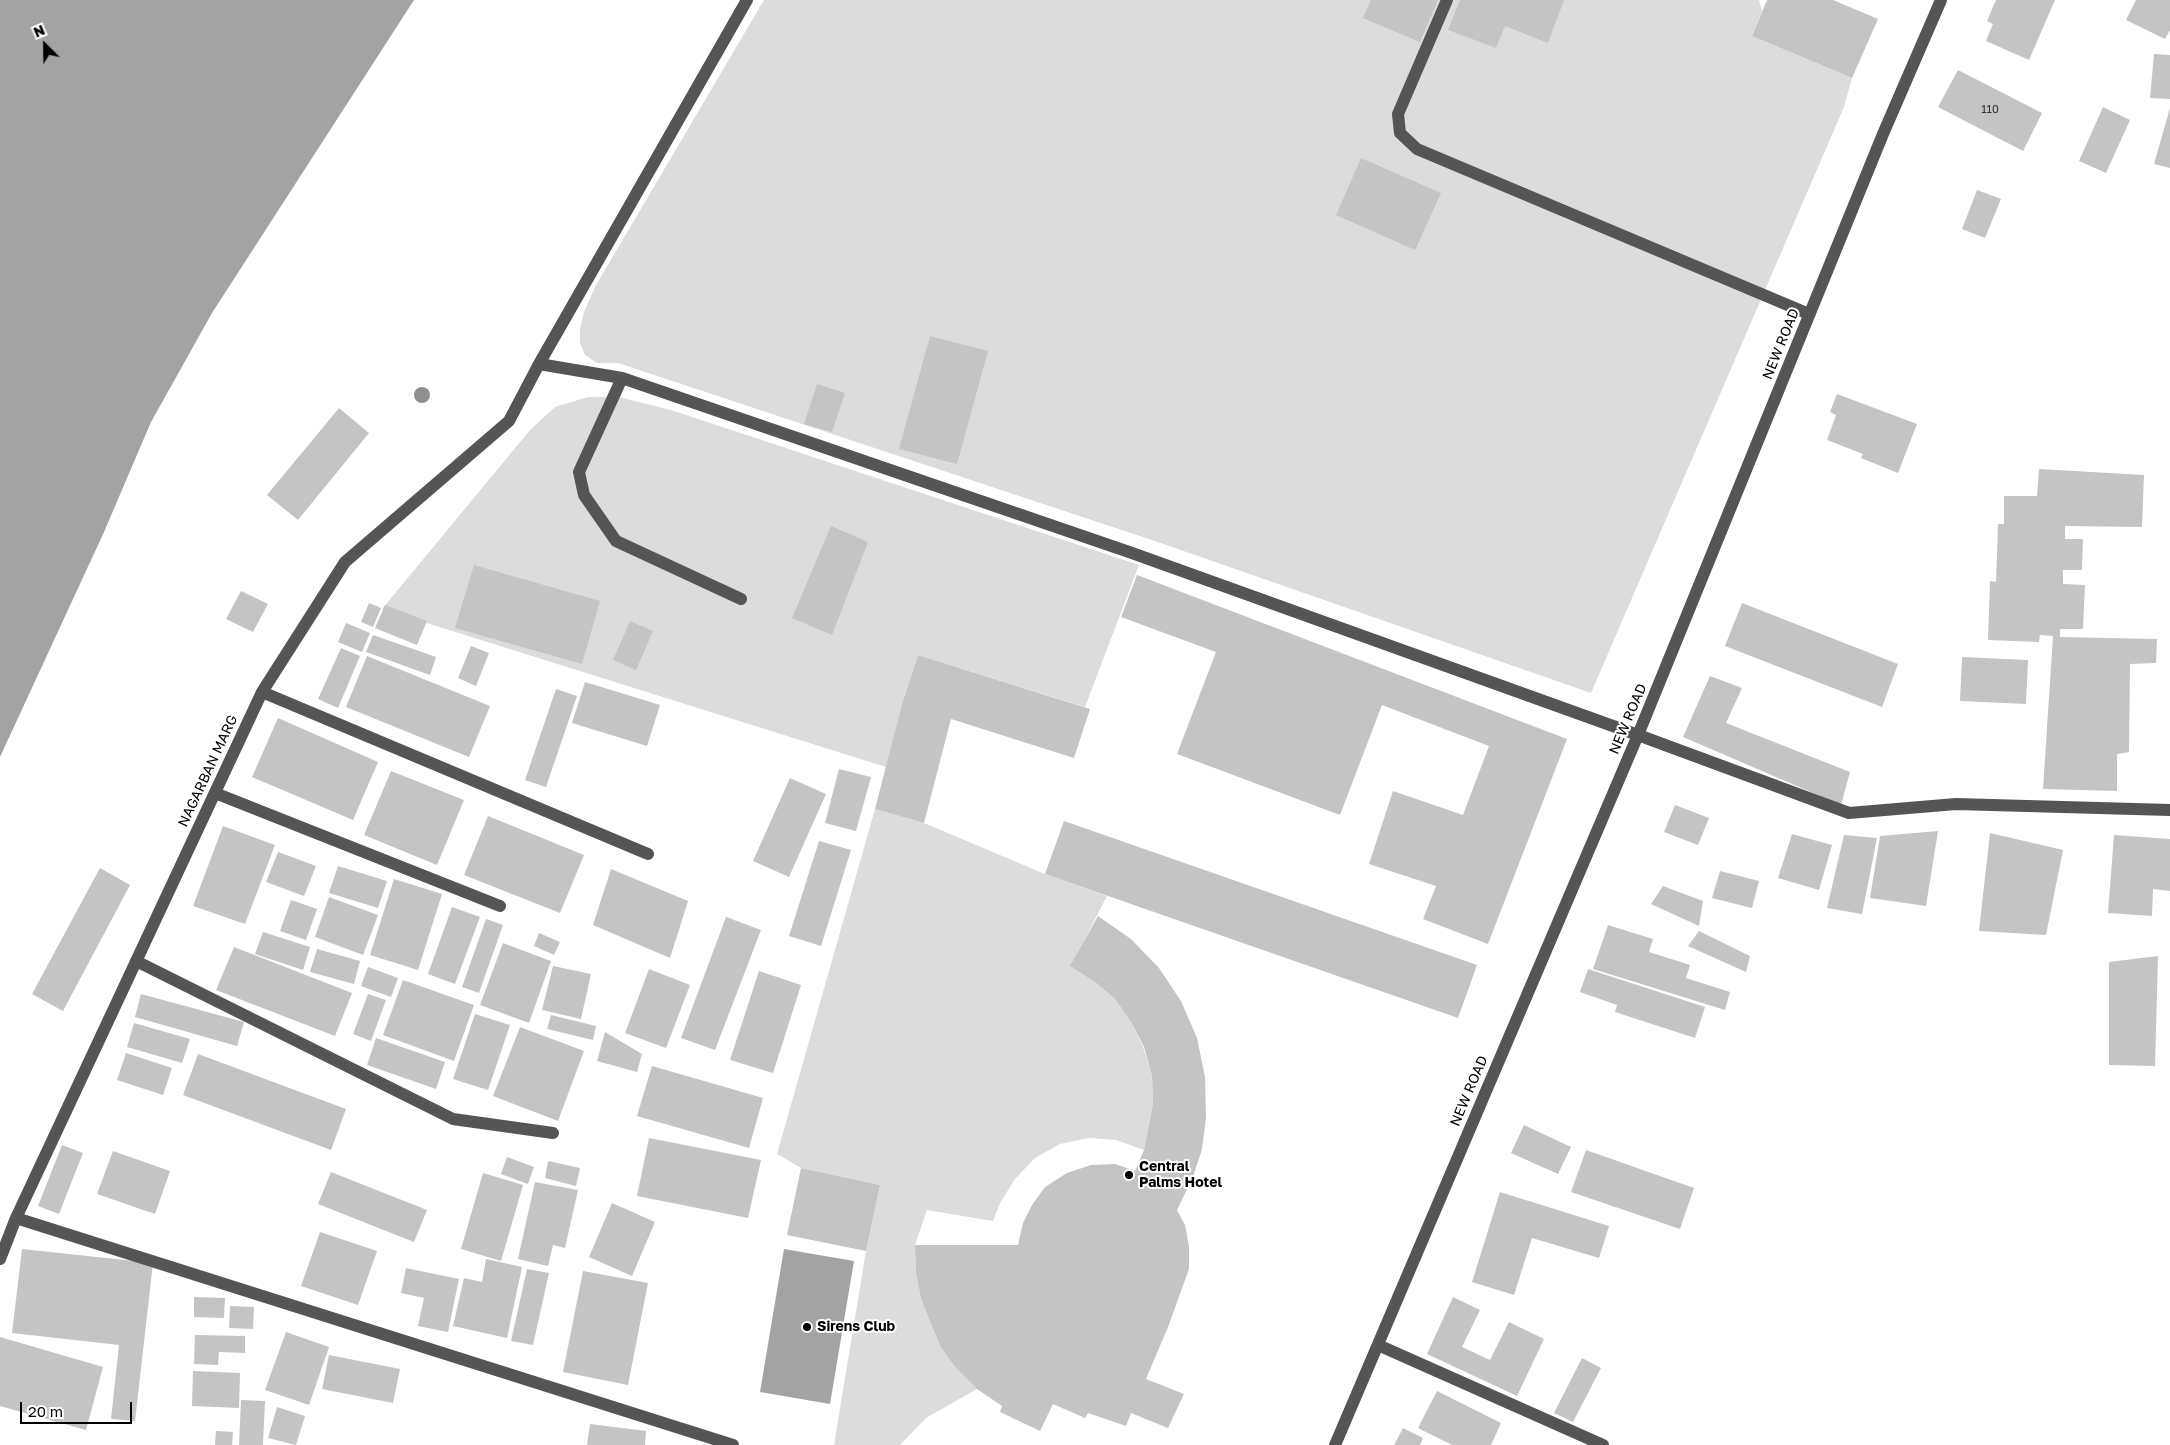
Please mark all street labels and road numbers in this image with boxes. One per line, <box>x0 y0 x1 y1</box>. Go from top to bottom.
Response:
street label: NEW ROAD <box>1759 306 1803 382</box>
street label: NEW ROAD <box>1606 681 1650 757</box>
street label: NAGARBAN MARG <box>175 712 241 830</box>
street label: NEW ROAD <box>1447 1053 1491 1129</box>

